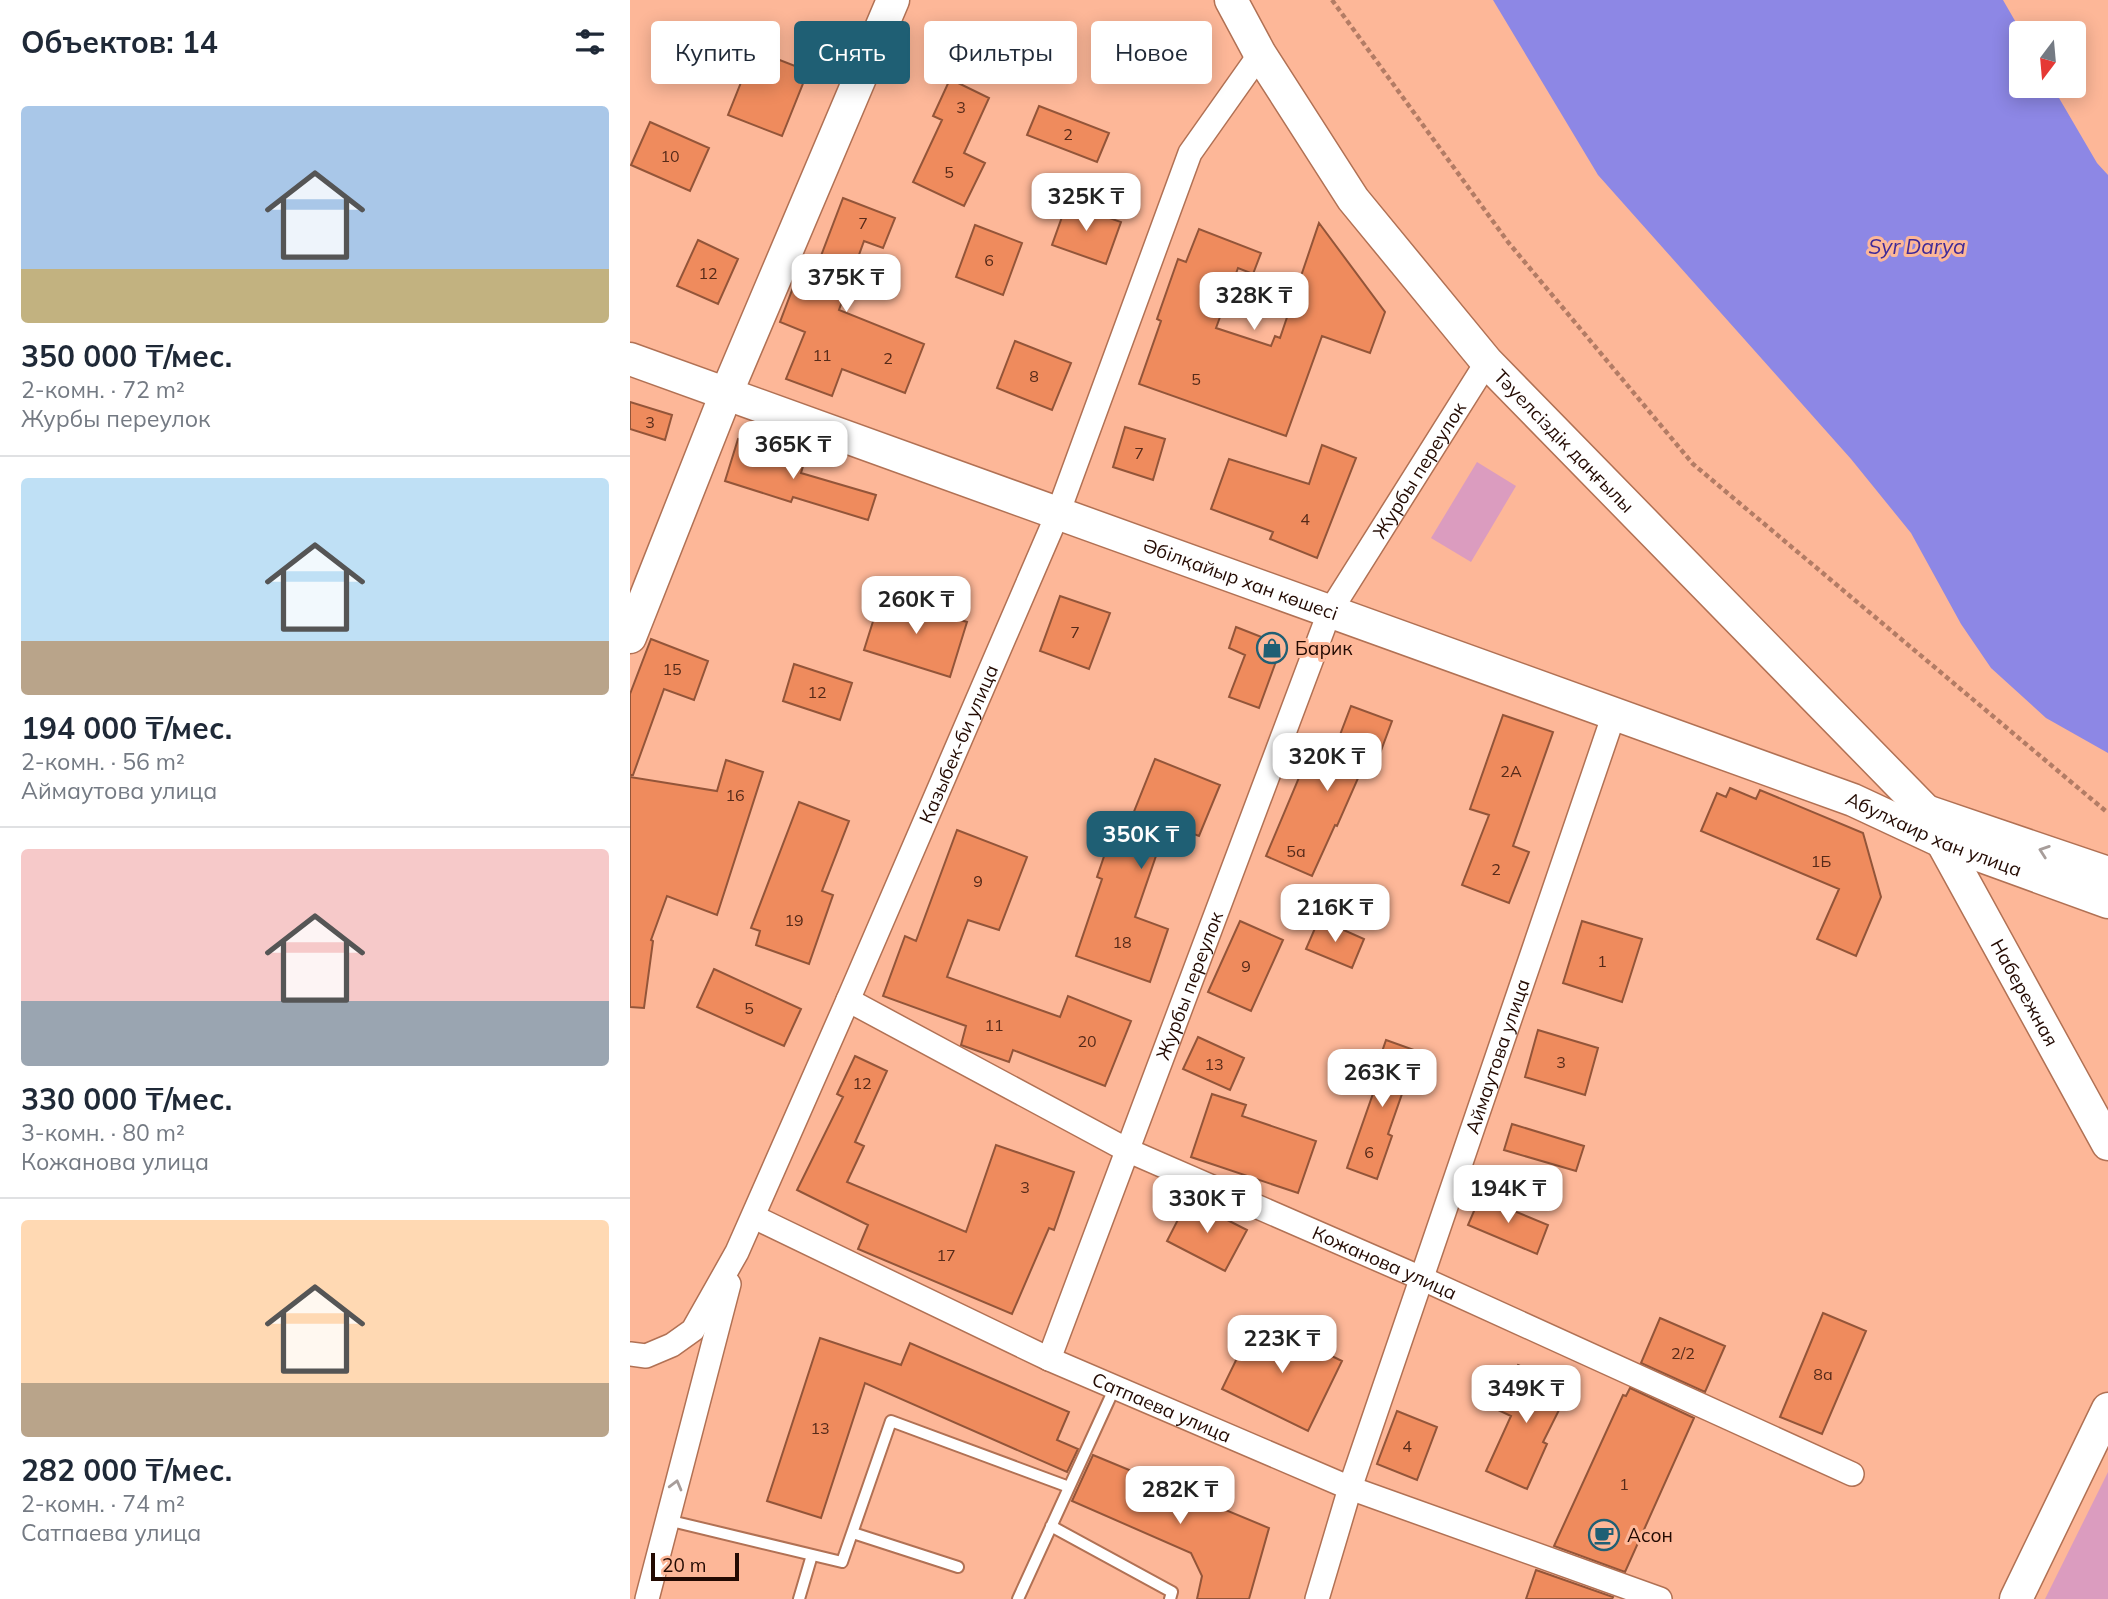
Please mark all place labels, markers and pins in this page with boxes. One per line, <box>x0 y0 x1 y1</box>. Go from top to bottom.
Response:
pin: 325K ₸ <box>1029 174 1143 233</box>
pin: 375K ₸ <box>789 254 903 314</box>
pin: 328K ₸ <box>1197 272 1311 332</box>
pin: 365K ₸ <box>736 421 850 481</box>
pin: 260K ₸ <box>859 576 973 636</box>
shop icon: Барик <box>1255 631 1289 665</box>
place label: Барик <box>1295 636 1353 660</box>
pin: 320K ₸ <box>1270 734 1384 793</box>
pin: 350K ₸ <box>1084 812 1198 871</box>
pin: 216K ₸ <box>1278 884 1392 944</box>
pin: 263K ₸ <box>1325 1050 1439 1109</box>
pin: 194K ₸ <box>1451 1166 1565 1225</box>
pin: 330K ₸ <box>1150 1176 1264 1235</box>
pin: 223K ₸ <box>1225 1316 1339 1375</box>
pin: 349K ₸ <box>1469 1366 1583 1425</box>
pin: 282K ₸ <box>1123 1466 1237 1526</box>
cafe icon: Асон <box>1587 1518 1621 1552</box>
place label: Асон <box>1627 1523 1673 1547</box>

